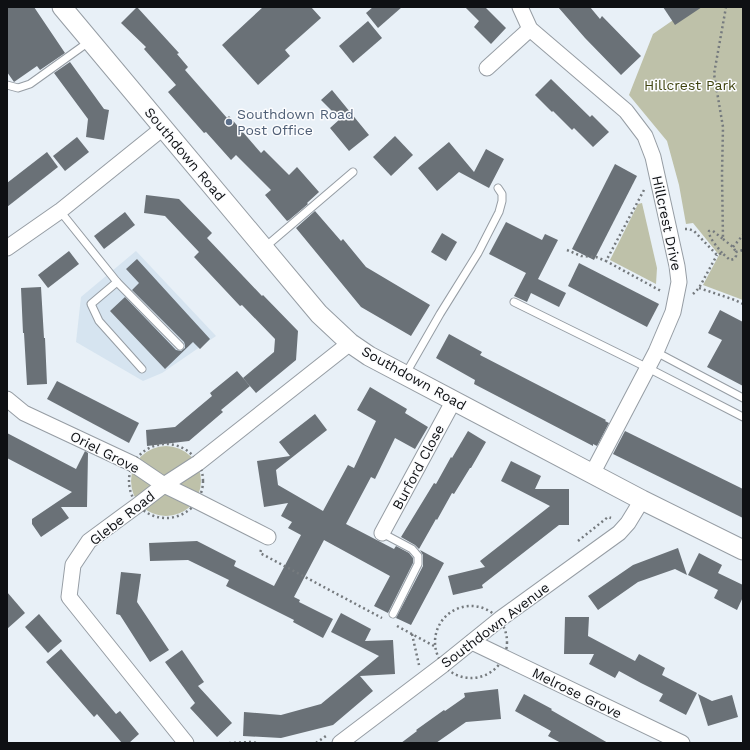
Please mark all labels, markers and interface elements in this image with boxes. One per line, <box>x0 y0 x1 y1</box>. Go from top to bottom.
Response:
park label: Hillcrest Park <box>644 77 736 93</box>
street label: Southdown Road <box>141 104 229 204</box>
place label: Southdown Road Post Office <box>237 106 354 138</box>
marker: Southdown Road Post Office <box>224 117 234 127</box>
street label: Hillcrest Drive <box>649 174 685 272</box>
street label: Southdown Road <box>359 343 469 413</box>
street label: Burford Close <box>389 422 447 512</box>
street label: Oriel Grove <box>68 428 142 476</box>
street label: Glebe Road <box>86 488 158 548</box>
street label: Southdown Avenue <box>438 579 552 671</box>
street label: Melrose Grove <box>530 664 624 722</box>

